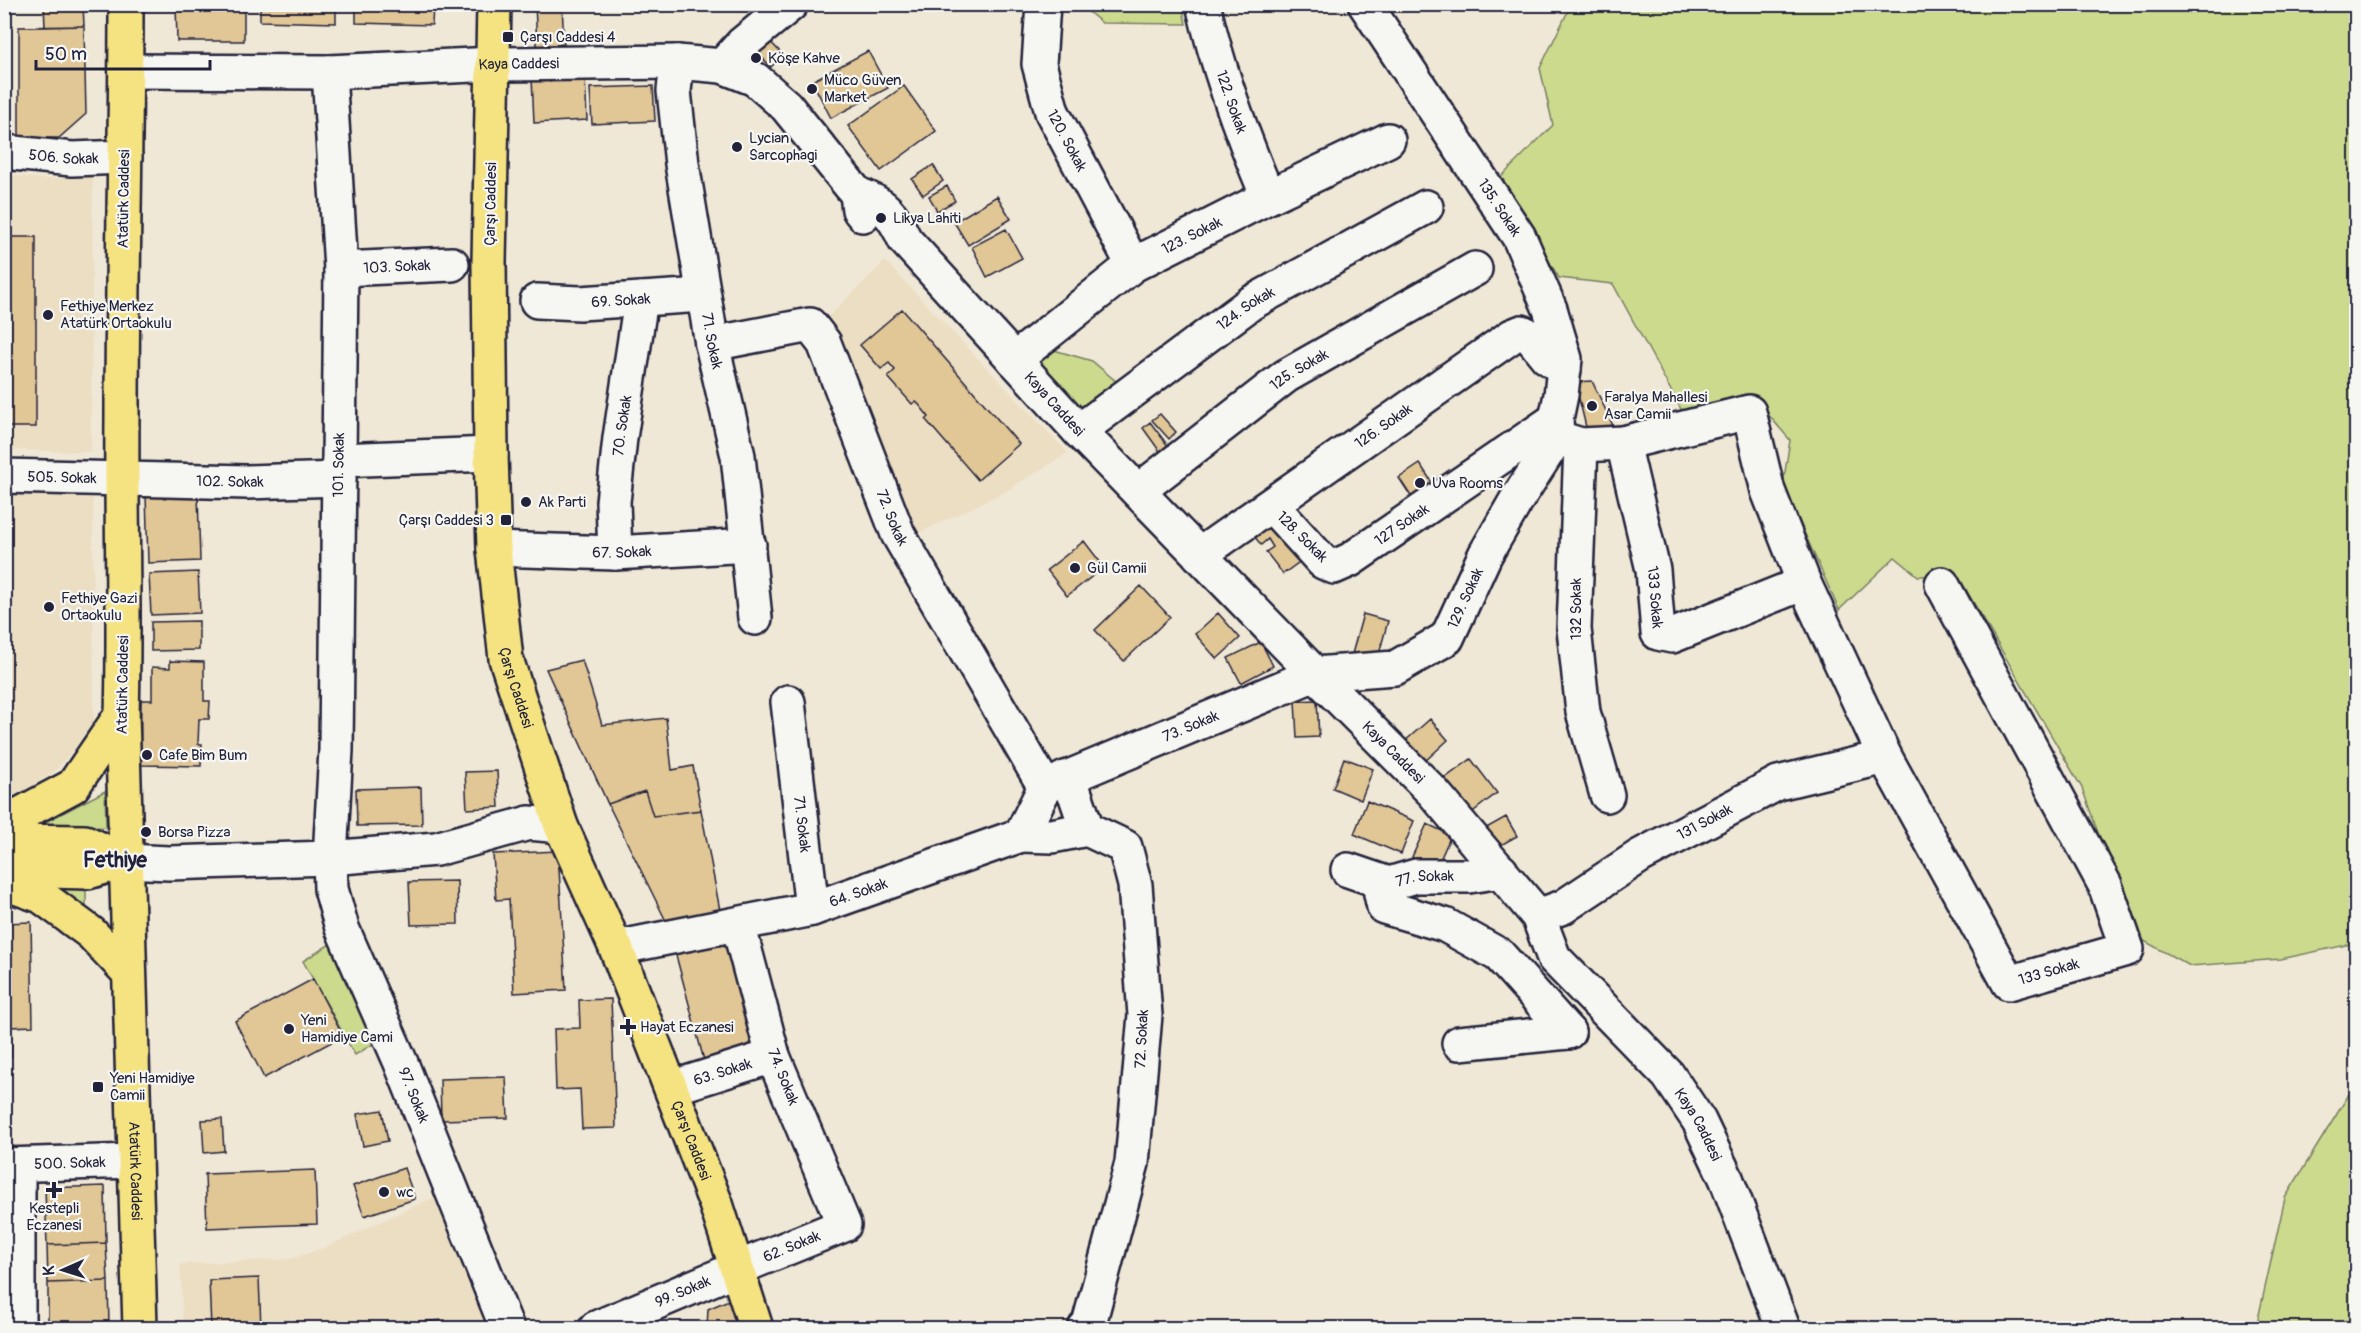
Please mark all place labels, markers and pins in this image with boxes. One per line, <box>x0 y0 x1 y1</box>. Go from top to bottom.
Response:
place label: Çarşı Caddesi 4 <box>520 28 616 47</box>
marker: Çarşı Caddesi 4 <box>501 30 515 44</box>
place label: Köşe Kahve <box>768 49 840 68</box>
marker: Köşe Kahve <box>749 51 763 65</box>
place label: Müco Güven Market <box>824 71 902 107</box>
marker: Müco Güven Market <box>805 82 819 96</box>
place label: Lycian Sarcophagi <box>749 129 818 165</box>
marker: Lycian Sarcophagi <box>730 140 744 154</box>
place label: Likya Lahiti <box>893 209 961 228</box>
marker: Likya Lahiti <box>874 211 888 225</box>
place label: Fethiye Merkez Atatürk Ortaokulu <box>60 297 172 333</box>
marker: Fethiye Merkez Atatürk Ortaokulu <box>41 308 55 322</box>
place label: Faralya Mahallesi Asar Camii <box>1604 388 1708 424</box>
marker: Faralya Mahallesi Asar Camii <box>1585 399 1599 413</box>
place label: Uva Rooms <box>1432 474 1503 493</box>
marker: Uva Rooms <box>1413 476 1427 490</box>
place label: Ak Parti <box>538 493 586 512</box>
marker: Ak Parti <box>519 495 533 509</box>
place label: Çarşı Caddesi 3 <box>399 511 494 530</box>
marker: Çarşı Caddesi 3 <box>499 513 513 527</box>
place label: Gül Camii <box>1087 559 1147 578</box>
marker: Gül Camii <box>1068 561 1082 575</box>
place label: Fethiye Gazi Ortaokulu <box>61 589 138 625</box>
marker: Fethiye Gazi Ortaokulu <box>42 600 56 614</box>
place label: Cafe Bim Bum <box>159 746 247 765</box>
marker: Cafe Bim Bum <box>140 748 154 762</box>
place label: Borsa Pizza <box>158 823 230 842</box>
marker: Borsa Pizza <box>139 825 153 839</box>
place label: Yeni Hamidiye Cami <box>300 1011 393 1047</box>
place label: Hayat Eczanesi <box>640 1018 734 1037</box>
marker: Hayat Eczanesi <box>621 1020 635 1034</box>
marker: Yeni Hamidiye Cami <box>282 1022 296 1036</box>
place label: Yeni Hamidiye Camii <box>109 1069 195 1105</box>
marker: Yeni Hamidiye Camii <box>91 1080 105 1094</box>
marker: Kestepli Eczanesi <box>47 1183 61 1197</box>
place label: wc <box>396 1183 414 1202</box>
marker: wc <box>377 1185 391 1199</box>
place label: Kestepli Eczanesi <box>26 1199 82 1235</box>

